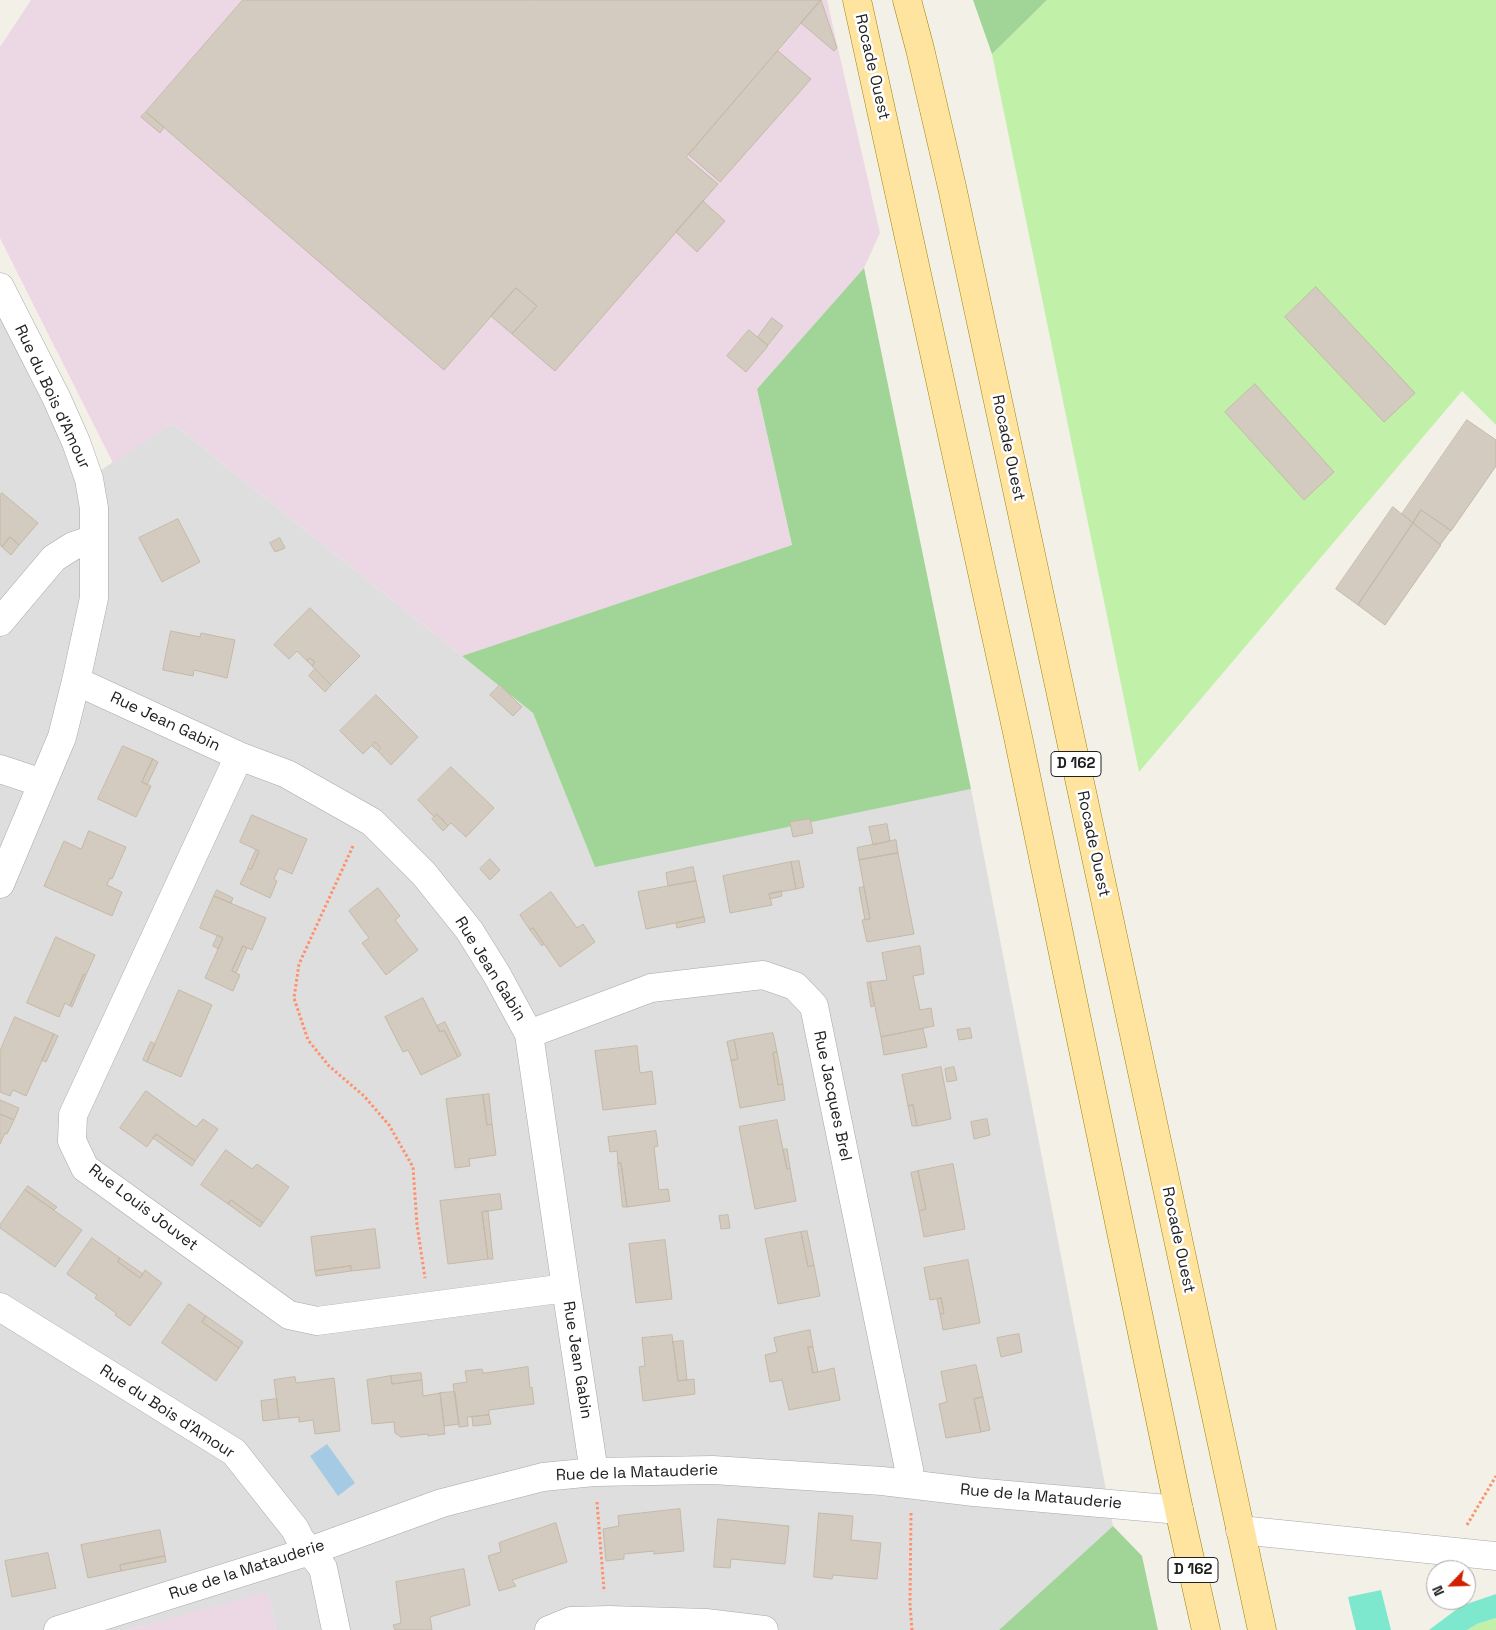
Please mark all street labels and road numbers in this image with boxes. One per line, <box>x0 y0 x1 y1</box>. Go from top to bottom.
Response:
street label: Rocade Ouest <box>850 12 894 122</box>
street label: Rue du Bois d'Amour <box>10 322 94 472</box>
street label: Rocade Ouest <box>987 393 1029 503</box>
street label: Rue Jean Gabin <box>107 688 223 756</box>
road number: D 162 <box>1051 752 1101 776</box>
street label: Rocade Ouest <box>1072 789 1114 899</box>
street label: Rue Jean Gabin <box>450 913 530 1025</box>
street label: Rue Jacques Brel <box>809 1029 855 1163</box>
street label: Rue Louis Jouvet <box>85 1161 201 1255</box>
street label: Rocade Ouest <box>1157 1185 1199 1295</box>
street label: Rue Jean Gabin <box>558 1300 596 1420</box>
street label: Rue du Bois d'Amour <box>96 1361 238 1463</box>
street label: Rue de la Matauderie <box>555 1461 719 1485</box>
street label: Rue de la Matauderie <box>959 1480 1123 1514</box>
street label: Rue de la Matauderie <box>167 1536 327 1604</box>
road number: D 162 <box>1168 1558 1218 1582</box>

